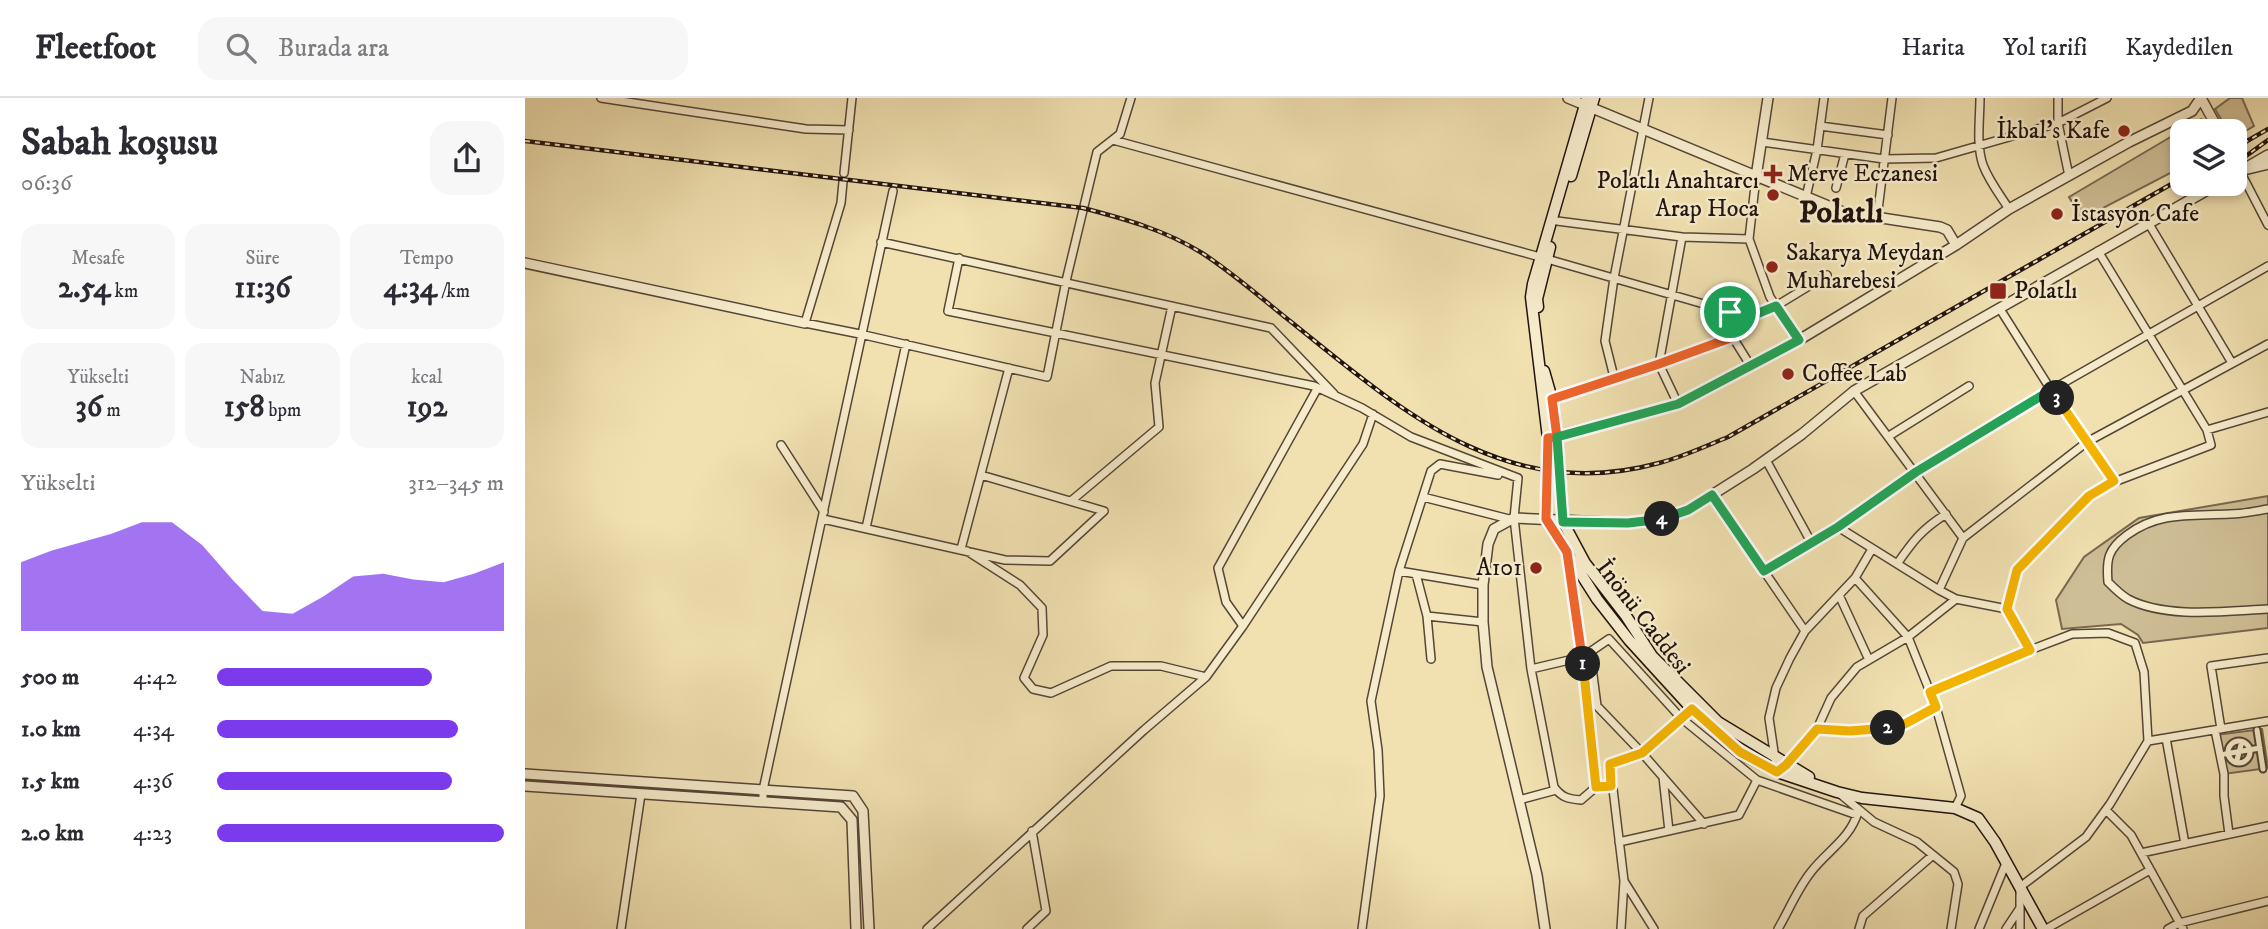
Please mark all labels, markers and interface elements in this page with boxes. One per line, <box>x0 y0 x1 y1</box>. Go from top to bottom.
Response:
search box <box>198 17 688 80</box>
text: Fleetfoot <box>35 28 156 69</box>
icon: search <box>222 29 260 67</box>
text: Burada ara <box>278 32 389 65</box>
text: Harita <box>1901 33 1965 63</box>
text: Yol tarifi <box>2003 33 2087 63</box>
text: Kaydedilen <box>2125 33 2233 63</box>
place label: İkbal's Kafe <box>1996 115 2110 146</box>
text: Sabah koşusu <box>21 119 218 167</box>
map controls <box>2170 119 2247 196</box>
button: layers <box>2170 119 2247 196</box>
button: share <box>430 121 504 195</box>
marker: İkbal's Kafe <box>2116 123 2132 139</box>
place label: Merve Eczanesi <box>1787 159 1938 189</box>
place label: Polatlı Anahtarcı Arap Hoca <box>1597 166 1760 224</box>
marker: Merve Eczanesi <box>1765 166 1781 182</box>
text: 06:36 <box>21 169 72 198</box>
marker: Polatlı Anahtarcı Arap Hoca <box>1765 187 1781 203</box>
district label: Polatlı <box>1799 193 1883 233</box>
place label: İstasyon Cafe <box>2071 198 2199 229</box>
marker: İstasyon Cafe <box>2049 206 2065 222</box>
place label: Sakarya Meydan Muharebesi <box>1786 238 1944 296</box>
text: Mesafe <box>72 247 125 270</box>
text: Süre <box>245 247 280 270</box>
text: Tempo <box>400 247 454 270</box>
marker: Sakarya Meydan Muharebesi <box>1764 259 1780 275</box>
text: 2.54 <box>58 270 111 307</box>
text: 11:36 <box>234 270 291 307</box>
text: 4:34 <box>384 270 437 307</box>
place label: Polatlı <box>2014 276 2078 306</box>
text: km <box>111 280 138 303</box>
text: /km <box>437 280 470 303</box>
marker: Polatlı <box>1988 281 2008 301</box>
pin <box>1700 282 1760 342</box>
icon: arrive <box>1711 293 1749 331</box>
place label: Coffee Lab <box>1802 359 1907 389</box>
text: Yükselti <box>67 366 129 389</box>
text: Nabız <box>240 366 285 389</box>
text: kcal <box>411 366 442 389</box>
marker: Coffee Lab <box>1780 366 1796 382</box>
pin: 3 <box>2039 380 2075 416</box>
text: 3 <box>2053 386 2060 409</box>
text: 36 <box>76 389 102 426</box>
text: 158 <box>224 389 264 426</box>
text: 192 <box>407 389 447 426</box>
text: m <box>102 399 121 422</box>
text: bpm <box>264 399 301 422</box>
text: Yükselti <box>21 469 95 498</box>
text: 312–345 m <box>408 469 504 498</box>
pin: 4 <box>1645 502 1679 536</box>
text: 4 <box>1656 507 1667 530</box>
place label: A101 <box>1476 553 1522 583</box>
street label: İnönü Caddesi <box>1589 553 1698 680</box>
marker: A101 <box>1528 560 1544 576</box>
pin: 1 <box>1565 646 1601 682</box>
text: 1 <box>1579 652 1586 675</box>
text: 500 m <box>21 663 79 692</box>
text: 4:42 <box>133 663 177 692</box>
pin: 2 <box>1871 710 1905 746</box>
text: 1.0 km <box>21 715 81 744</box>
text: 4:34 <box>133 715 174 744</box>
text: 2 <box>1883 716 1892 739</box>
text: 1.5 km <box>21 767 80 796</box>
text: 4:36 <box>133 767 173 796</box>
text: 2.0 km <box>21 819 84 848</box>
text: 4:23 <box>133 819 172 848</box>

